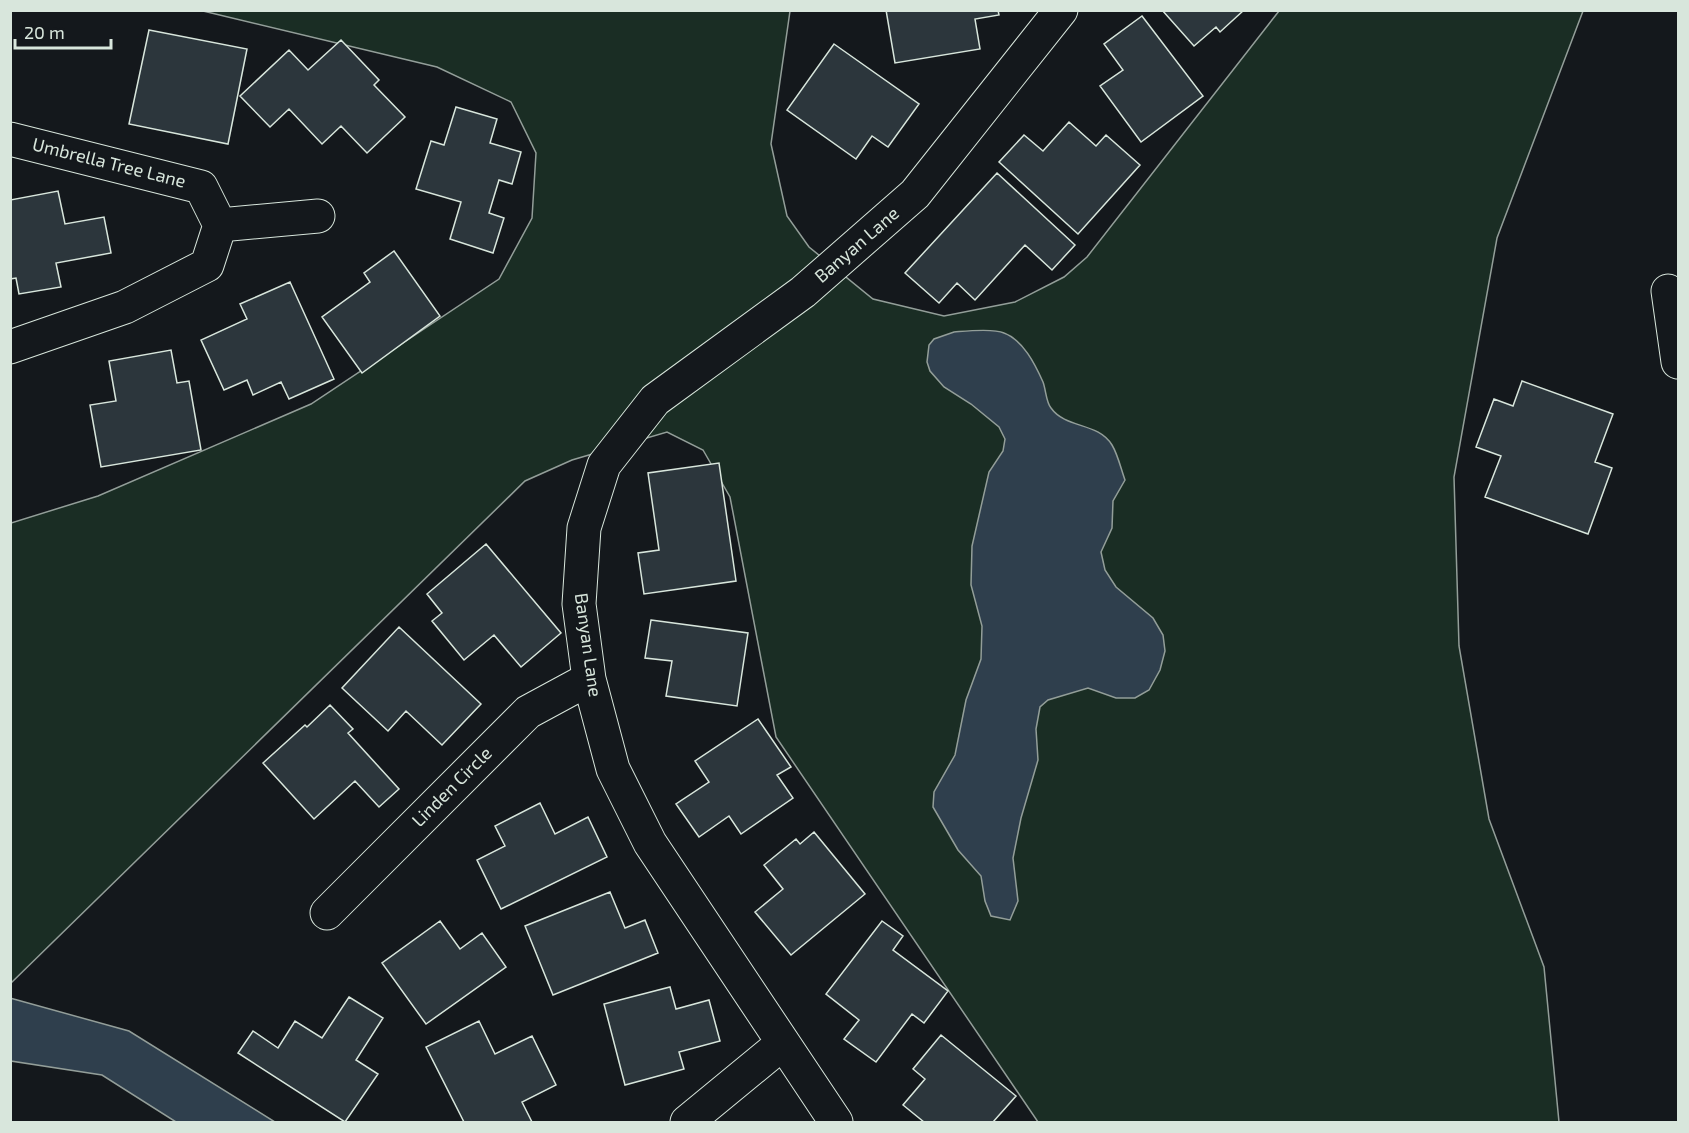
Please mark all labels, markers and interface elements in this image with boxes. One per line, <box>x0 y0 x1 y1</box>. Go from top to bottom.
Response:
scale bar <box>15 12 111 50</box>
text: 20 m <box>24 21 65 43</box>
street label: Umbrella Tree Lane <box>30 132 188 192</box>
street label: Banyan Lane <box>810 202 903 287</box>
street label: Banyan Lane <box>571 592 607 698</box>
street label: Linden Circle <box>407 742 496 831</box>

